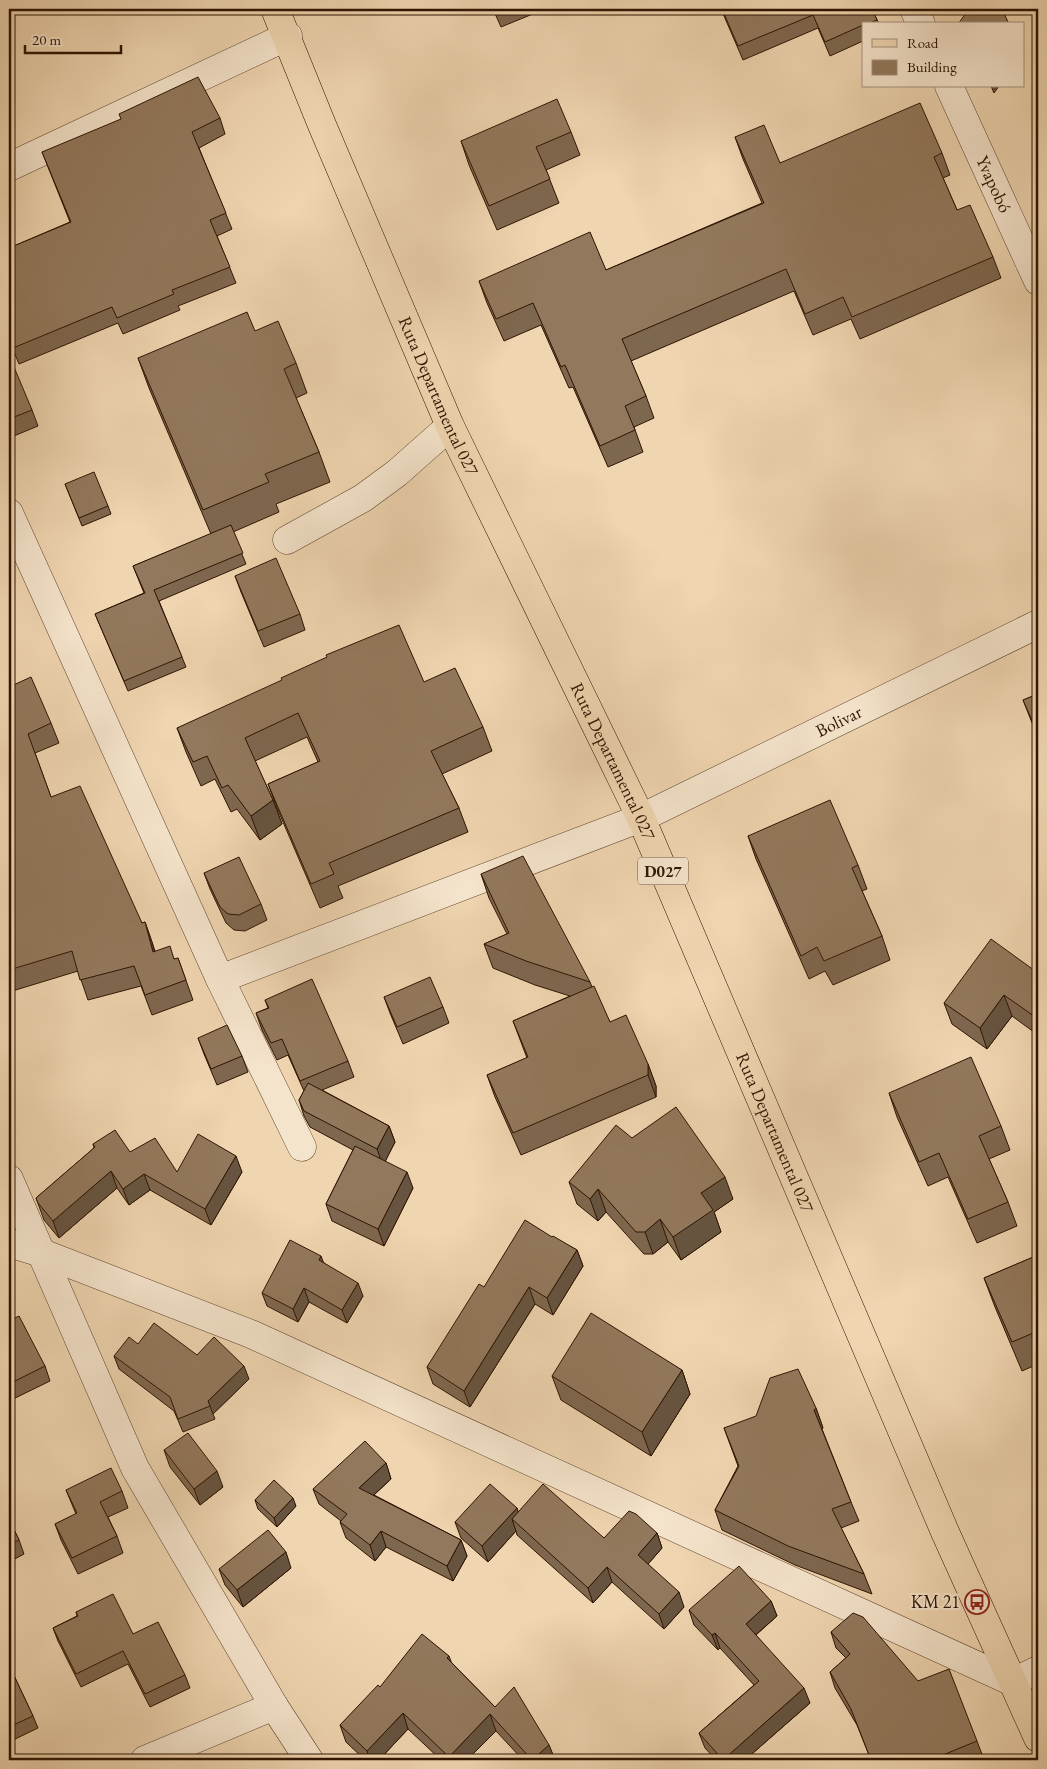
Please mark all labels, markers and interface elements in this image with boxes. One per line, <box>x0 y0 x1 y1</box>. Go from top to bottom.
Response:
scale bar <box>25 22 121 54</box>
legend <box>862 22 1024 88</box>
text: 20 m <box>32 30 61 49</box>
text: Road <box>907 33 939 52</box>
text: Building <box>907 57 957 76</box>
street label: Yvapobó <box>971 152 1017 216</box>
street label: Ruta Departamental 027 <box>394 313 484 479</box>
street label: Ruta Departamental 027 <box>566 679 661 843</box>
street label: Bolivar <box>812 700 866 742</box>
road number: D027 <box>638 858 688 884</box>
street label: Ruta Departamental 027 <box>731 1049 820 1216</box>
bus stop icon: KM 21 <box>964 1589 990 1615</box>
place label: KM 21 <box>911 1590 960 1613</box>

